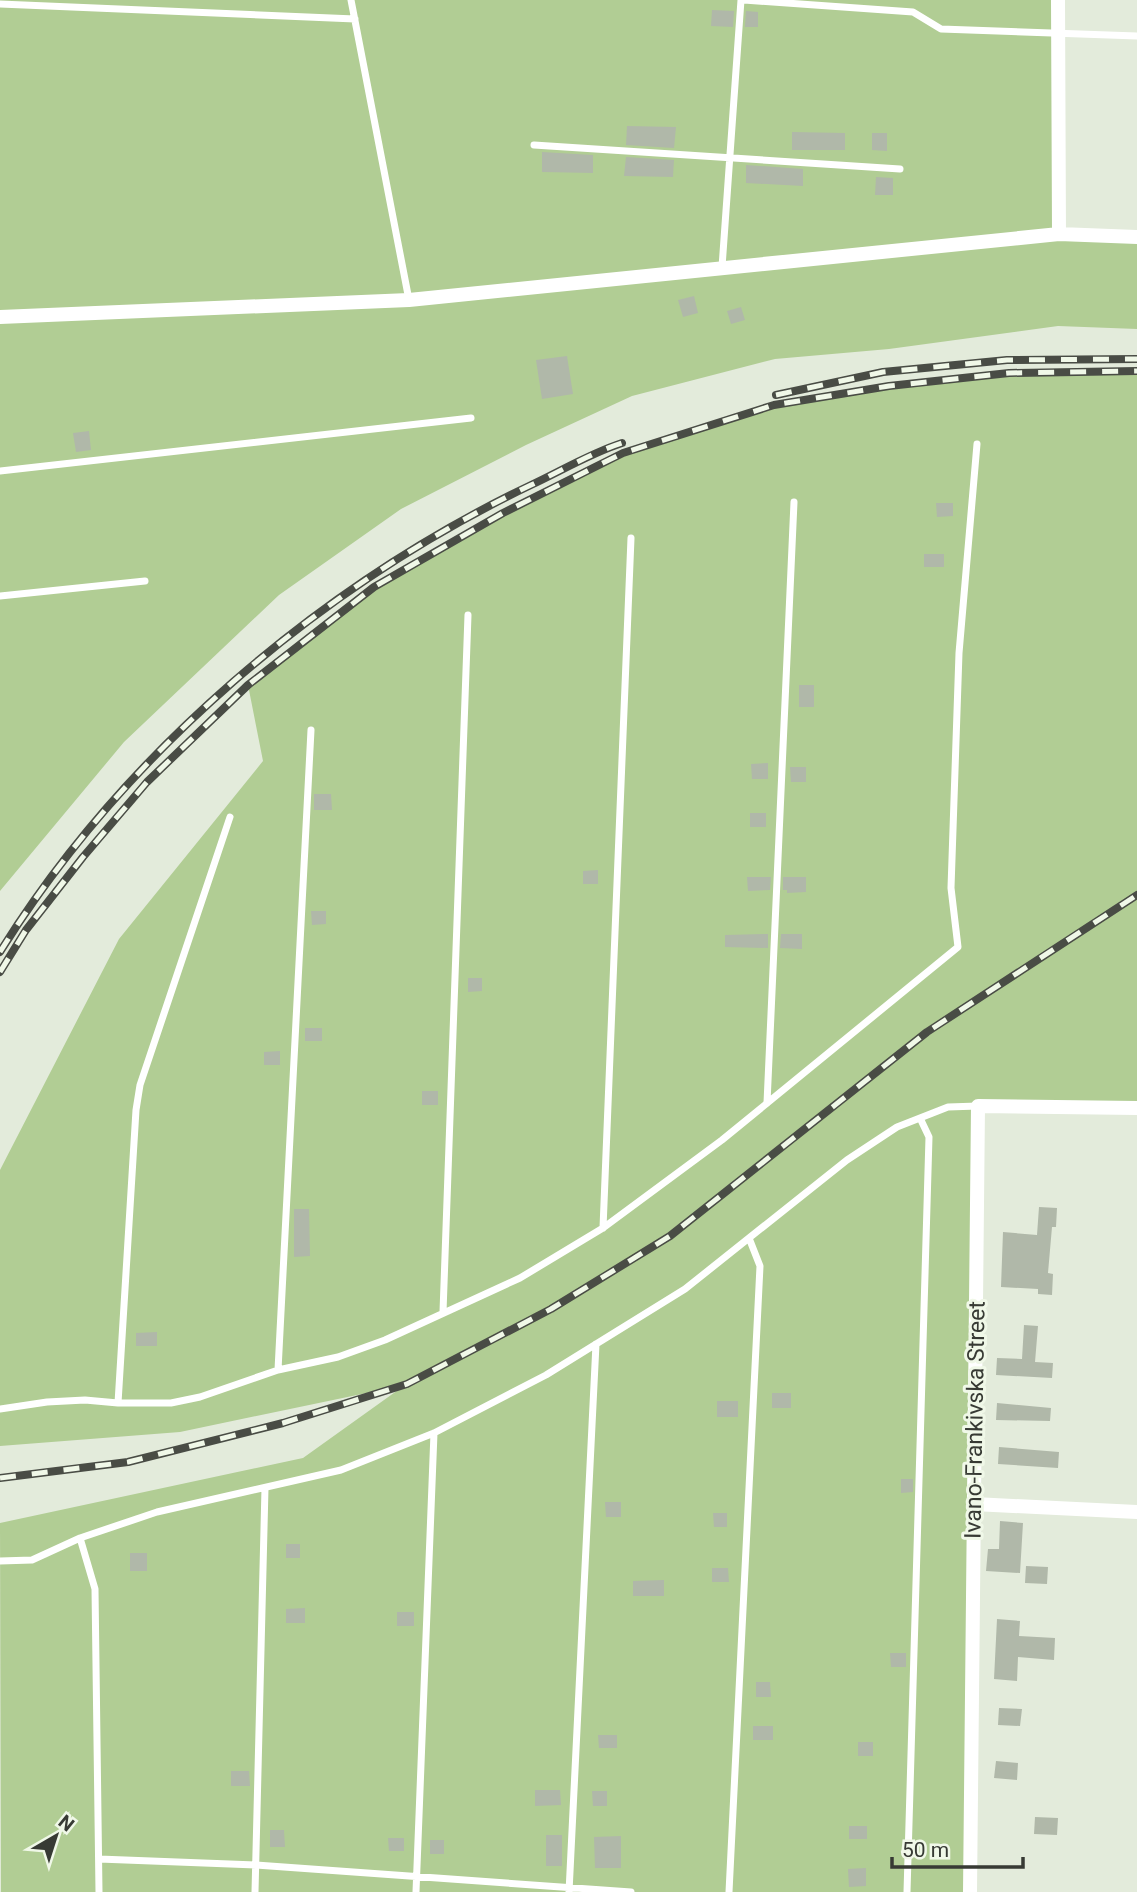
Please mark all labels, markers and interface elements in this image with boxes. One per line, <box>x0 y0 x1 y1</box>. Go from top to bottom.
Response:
street label: Ivano-Frankivska Street <box>959 1301 991 1539</box>
north arrow <box>21 1801 91 1871</box>
text: N <box>54 1810 79 1836</box>
scale bar <box>892 1826 1023 1870</box>
text: 50 m <box>902 1838 949 1862</box>

